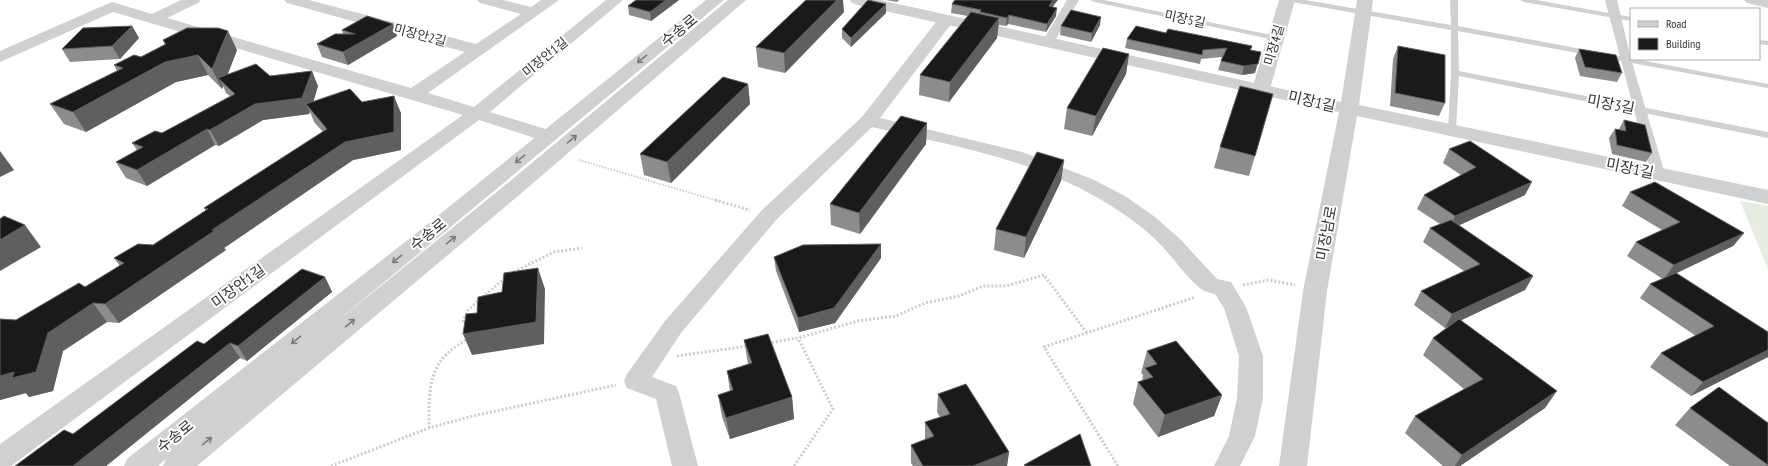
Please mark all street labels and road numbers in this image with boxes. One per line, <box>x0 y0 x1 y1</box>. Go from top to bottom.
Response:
street label: 미장5길 <box>1163 6 1207 32</box>
street label: 수송로 <box>657 10 701 50</box>
street label: 미장안2길 <box>392 20 448 50</box>
street label: 미장4길 <box>1260 23 1288 67</box>
street label: 미장안1길 <box>519 33 571 81</box>
street label: 미장1길 <box>1286 86 1338 116</box>
street label: 미장3길 <box>1586 90 1636 118</box>
street label: 미장1길 <box>1604 154 1656 182</box>
street label: 미장남로 <box>1311 204 1341 262</box>
street label: 수송로 <box>406 214 450 254</box>
street label: 미장안1길 <box>207 260 269 312</box>
street label: 수송로 <box>153 416 197 456</box>

